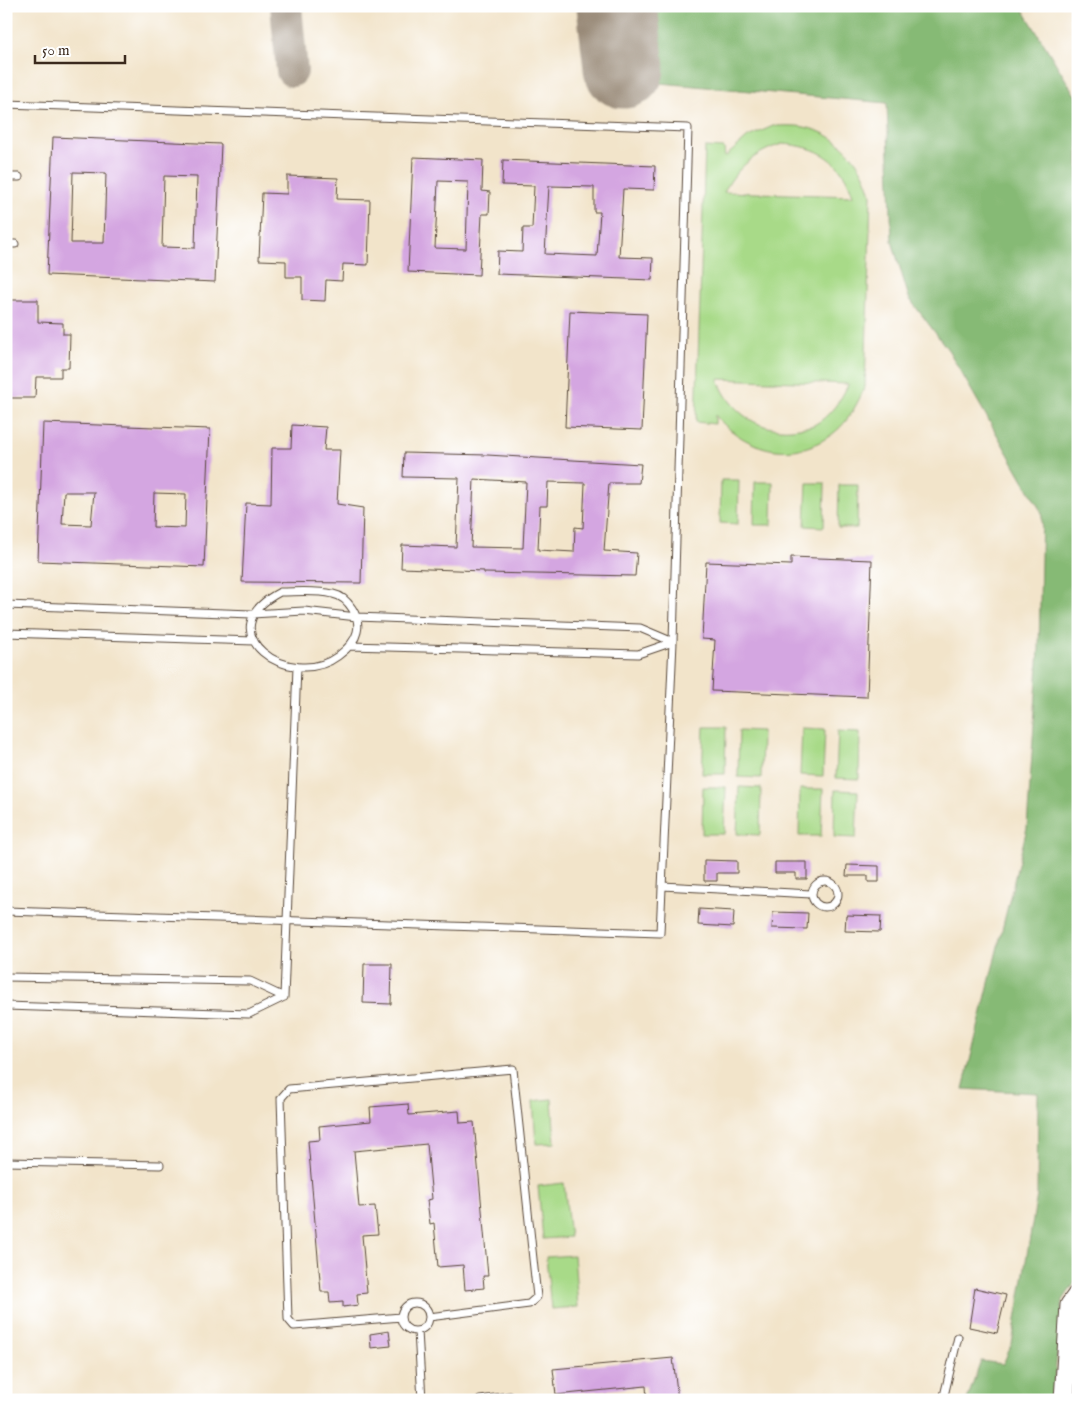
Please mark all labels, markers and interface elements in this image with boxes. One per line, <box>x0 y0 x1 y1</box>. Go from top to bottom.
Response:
scale bar <box>35 32 125 64</box>
text: 50 m <box>42 41 70 60</box>

